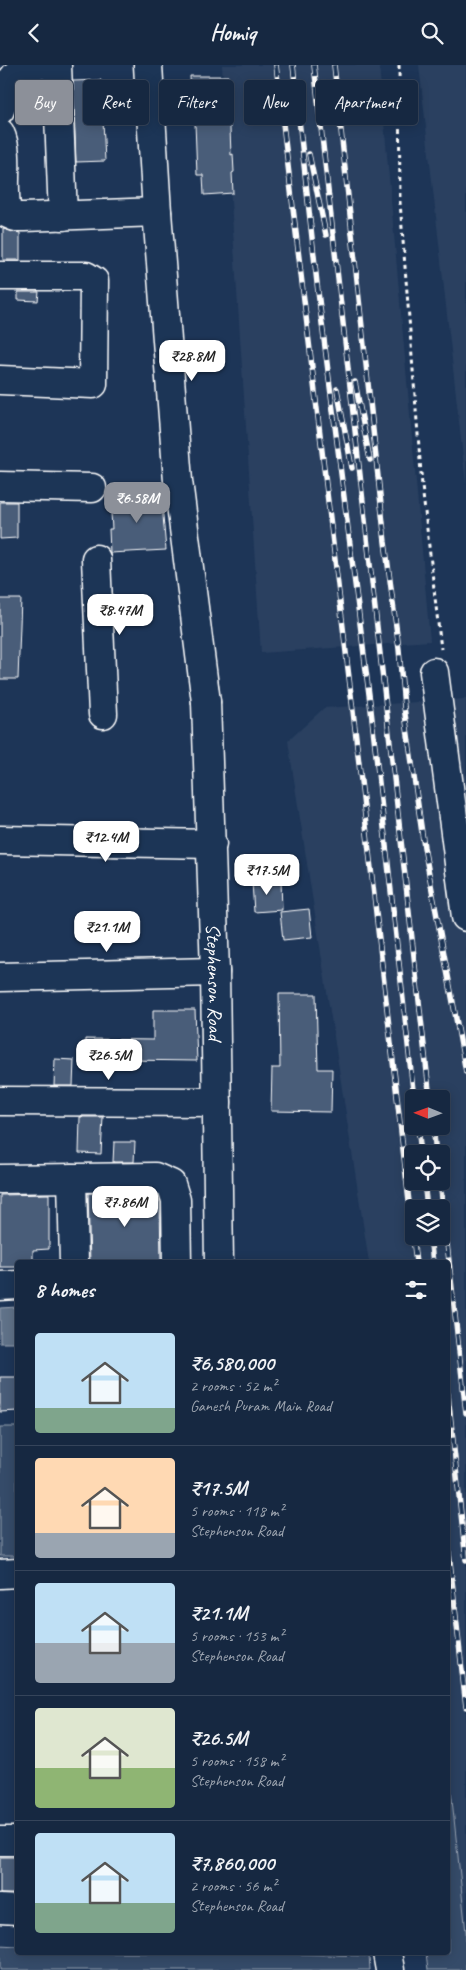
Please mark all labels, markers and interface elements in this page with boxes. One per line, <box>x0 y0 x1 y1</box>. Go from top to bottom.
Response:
icon: back <box>20 19 48 47</box>
text: Homiq <box>210 19 256 47</box>
icon: search <box>418 19 446 47</box>
chip: Buy <box>15 80 73 125</box>
chip: Rent <box>83 80 149 125</box>
chip: Filters <box>159 80 234 125</box>
chip: New <box>244 80 306 125</box>
chip: Apartment <box>316 80 418 125</box>
pin: ₹28.8M <box>151 339 233 382</box>
text: ₹28.8M <box>170 346 214 366</box>
pin: ₹6.58M <box>96 481 178 524</box>
text: ₹6.58M <box>115 488 159 508</box>
pin: ₹8.47M <box>79 593 161 636</box>
text: ₹8.47M <box>98 600 142 620</box>
pin: ₹12.4M <box>65 821 147 863</box>
text: ₹12.4M <box>84 827 128 847</box>
pin: ₹17.5M <box>226 853 308 896</box>
text: ₹17.5M <box>245 860 289 880</box>
pin: ₹21.1M <box>66 911 148 953</box>
text: ₹21.1M <box>85 917 129 937</box>
street label: Stephenson Road <box>200 923 228 1043</box>
pin: ₹26.5M <box>68 1039 150 1081</box>
text: ₹26.5M <box>87 1045 131 1065</box>
north arrow <box>405 1090 450 1135</box>
map controls <box>405 1090 450 1245</box>
button: locate <box>405 1145 450 1190</box>
pin: ₹7.86M <box>84 1185 166 1228</box>
text: ₹7.86M <box>103 1192 147 1212</box>
button: layers <box>405 1200 450 1245</box>
icon: filters <box>402 1276 430 1304</box>
text: 8 homes <box>35 1277 94 1303</box>
text: ₹6,580,000 <box>190 1350 274 1376</box>
icon: home <box>75 1353 135 1413</box>
text: 2 rooms · 52 m² <box>190 1376 276 1396</box>
text: Ganesh Puram Main Road <box>190 1396 331 1416</box>
text: ₹17.5M <box>190 1475 247 1501</box>
icon: home <box>75 1478 135 1538</box>
text: 5 rooms · 118 m² <box>190 1501 284 1521</box>
text: Stephenson Road <box>190 1521 283 1541</box>
text: ₹21.1M <box>190 1600 247 1626</box>
icon: home <box>75 1603 135 1663</box>
text: 5 rooms · 153 m² <box>190 1626 284 1646</box>
text: Stephenson Road <box>190 1646 283 1666</box>
text: ₹26.5M <box>190 1725 247 1751</box>
icon: home <box>75 1728 135 1788</box>
text: 5 rooms · 158 m² <box>190 1751 284 1771</box>
text: Stephenson Road <box>190 1771 283 1791</box>
text: ₹7,860,000 <box>190 1850 274 1876</box>
icon: home <box>75 1853 135 1913</box>
text: 2 rooms · 56 m² <box>190 1876 276 1896</box>
text: Stephenson Road <box>190 1896 283 1916</box>

